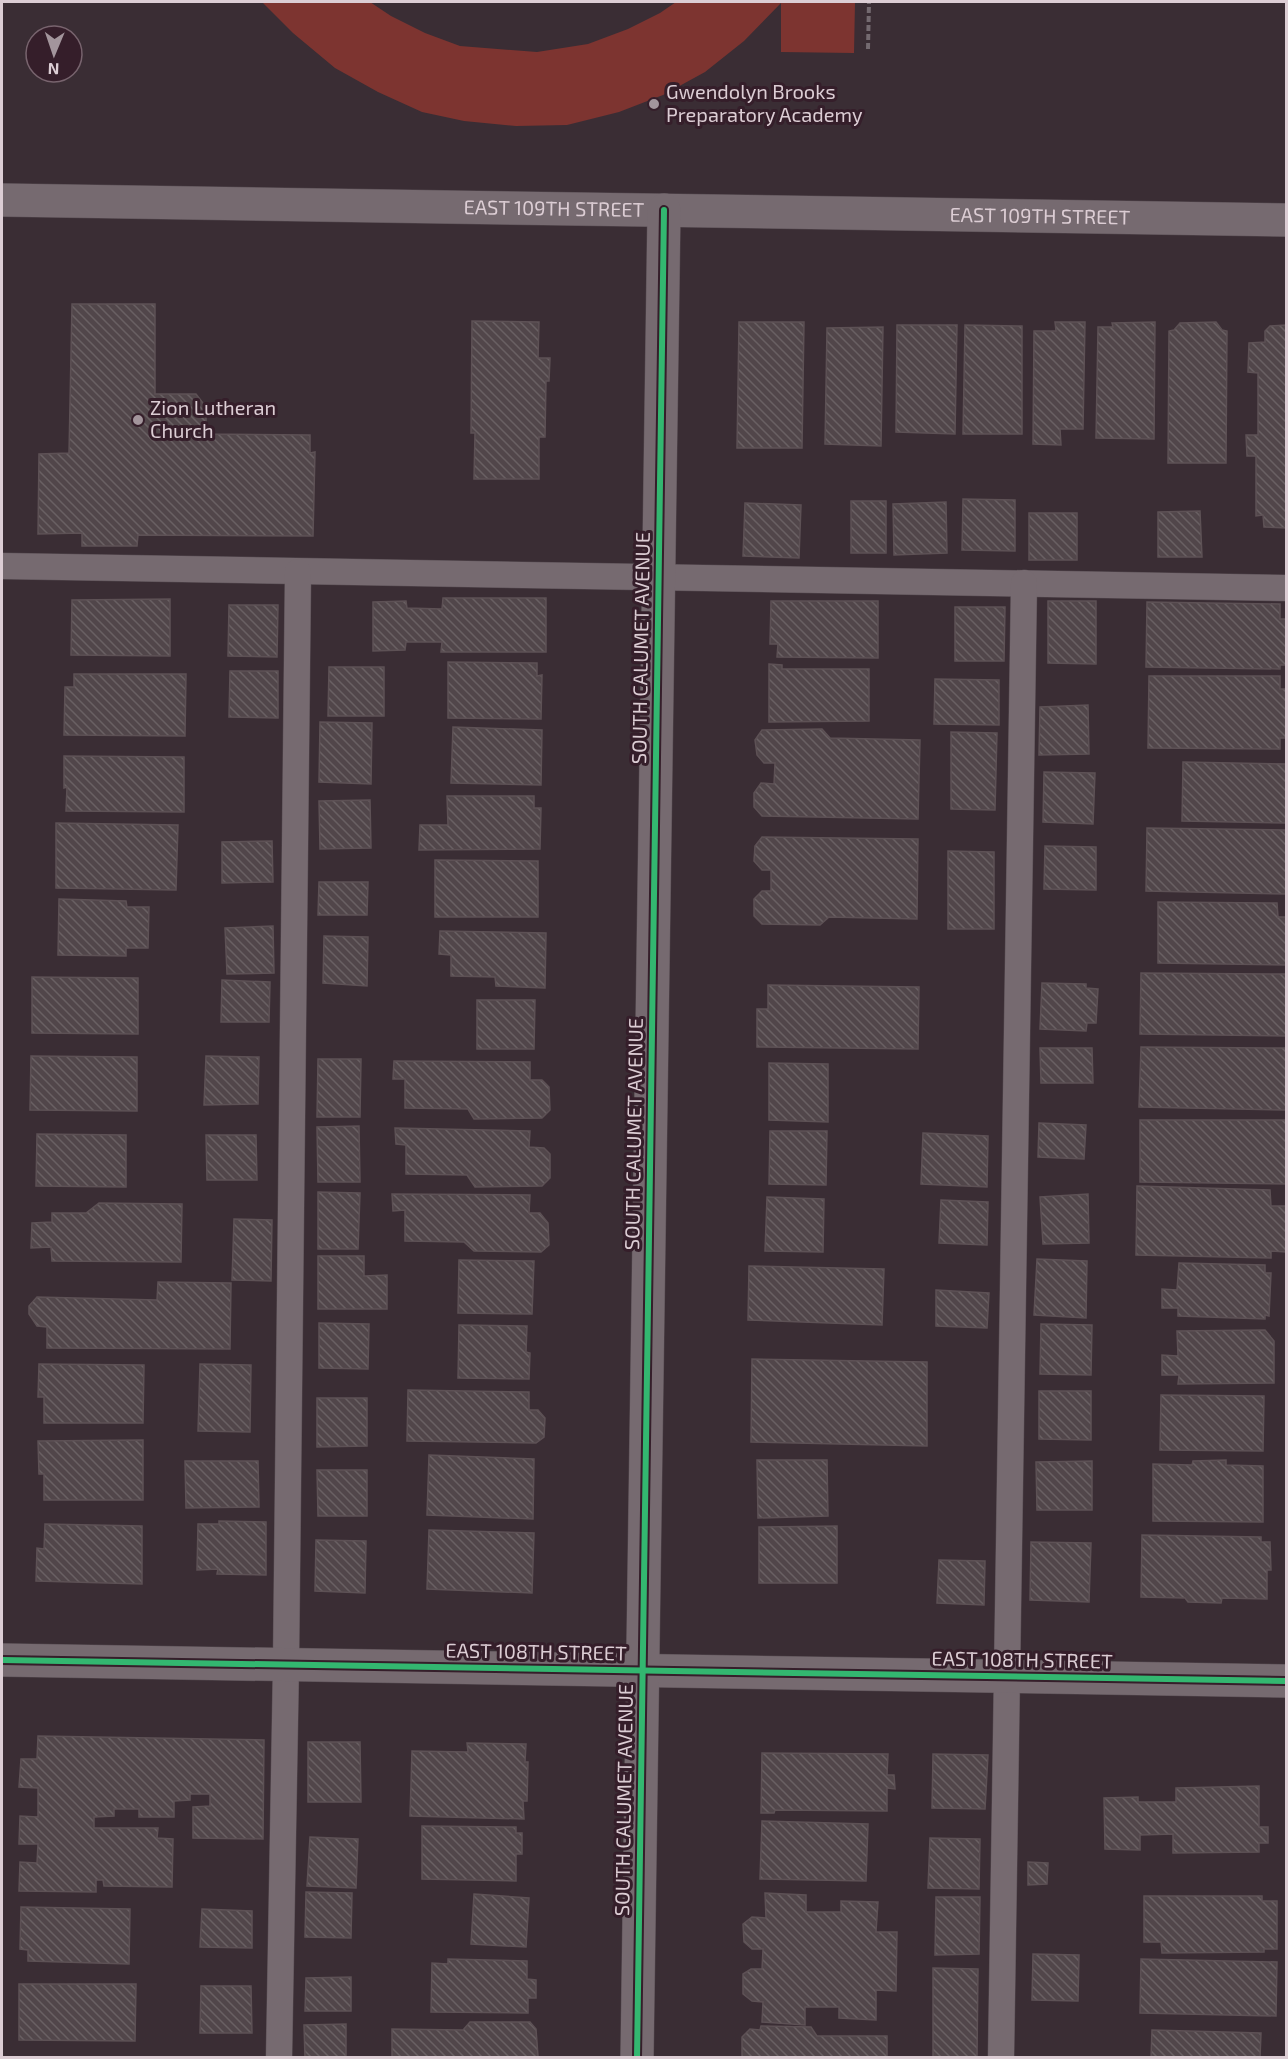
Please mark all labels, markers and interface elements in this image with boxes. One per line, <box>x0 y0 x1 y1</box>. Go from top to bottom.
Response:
north arrow <box>24 24 84 84</box>
text: N <box>47 60 60 79</box>
place label: Gwendolyn Brooks Preparatory Academy <box>666 79 863 126</box>
marker: Gwendolyn Brooks Preparatory Academy <box>647 97 661 111</box>
street label: EAST 109TH STREET <box>463 194 645 221</box>
street label: EAST 109TH STREET <box>949 202 1131 229</box>
place label: Zion Lutheran Church <box>150 395 276 442</box>
marker: Zion Lutheran Church <box>131 413 145 427</box>
street label: SOUTH CALUMET AVENUE <box>626 532 654 764</box>
street label: SOUTH CALUMET AVENUE <box>619 1018 647 1250</box>
street label: EAST 108TH STREET <box>445 1637 627 1665</box>
street label: EAST 108TH STREET <box>931 1645 1113 1673</box>
street label: SOUTH CALUMET AVENUE <box>609 1684 637 1916</box>

